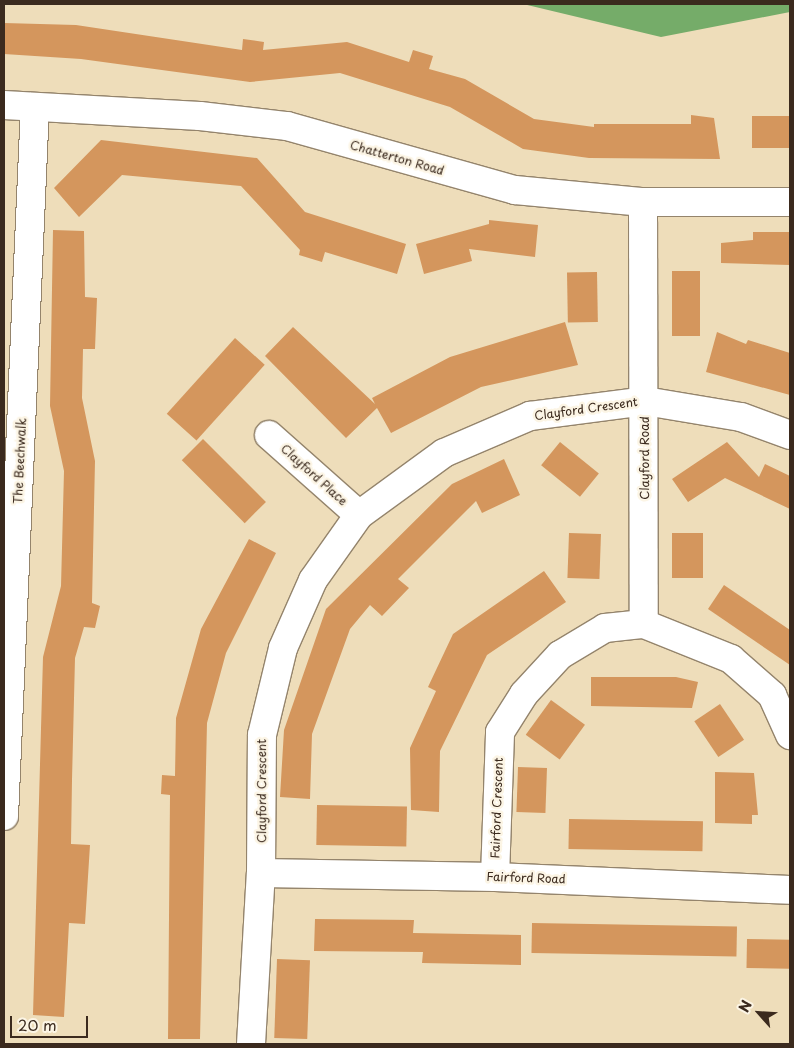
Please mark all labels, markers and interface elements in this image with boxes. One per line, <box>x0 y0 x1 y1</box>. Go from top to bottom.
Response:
street label: Chatterton Road <box>348 138 446 178</box>
street label: Clayford Crescent <box>533 395 639 423</box>
street label: Clayford Road <box>638 416 652 500</box>
street label: The Beechwalk <box>11 418 29 504</box>
street label: Clayford Place <box>278 441 350 509</box>
street label: Clayford Crescent <box>255 739 269 843</box>
street label: Fairford Crescent <box>488 757 506 859</box>
street label: Fairford Road <box>486 869 566 887</box>
north arrow <box>734 988 784 1038</box>
text: N <box>733 997 757 1016</box>
scale bar <box>12 1006 90 1038</box>
text: 20 m <box>18 1013 57 1036</box>

